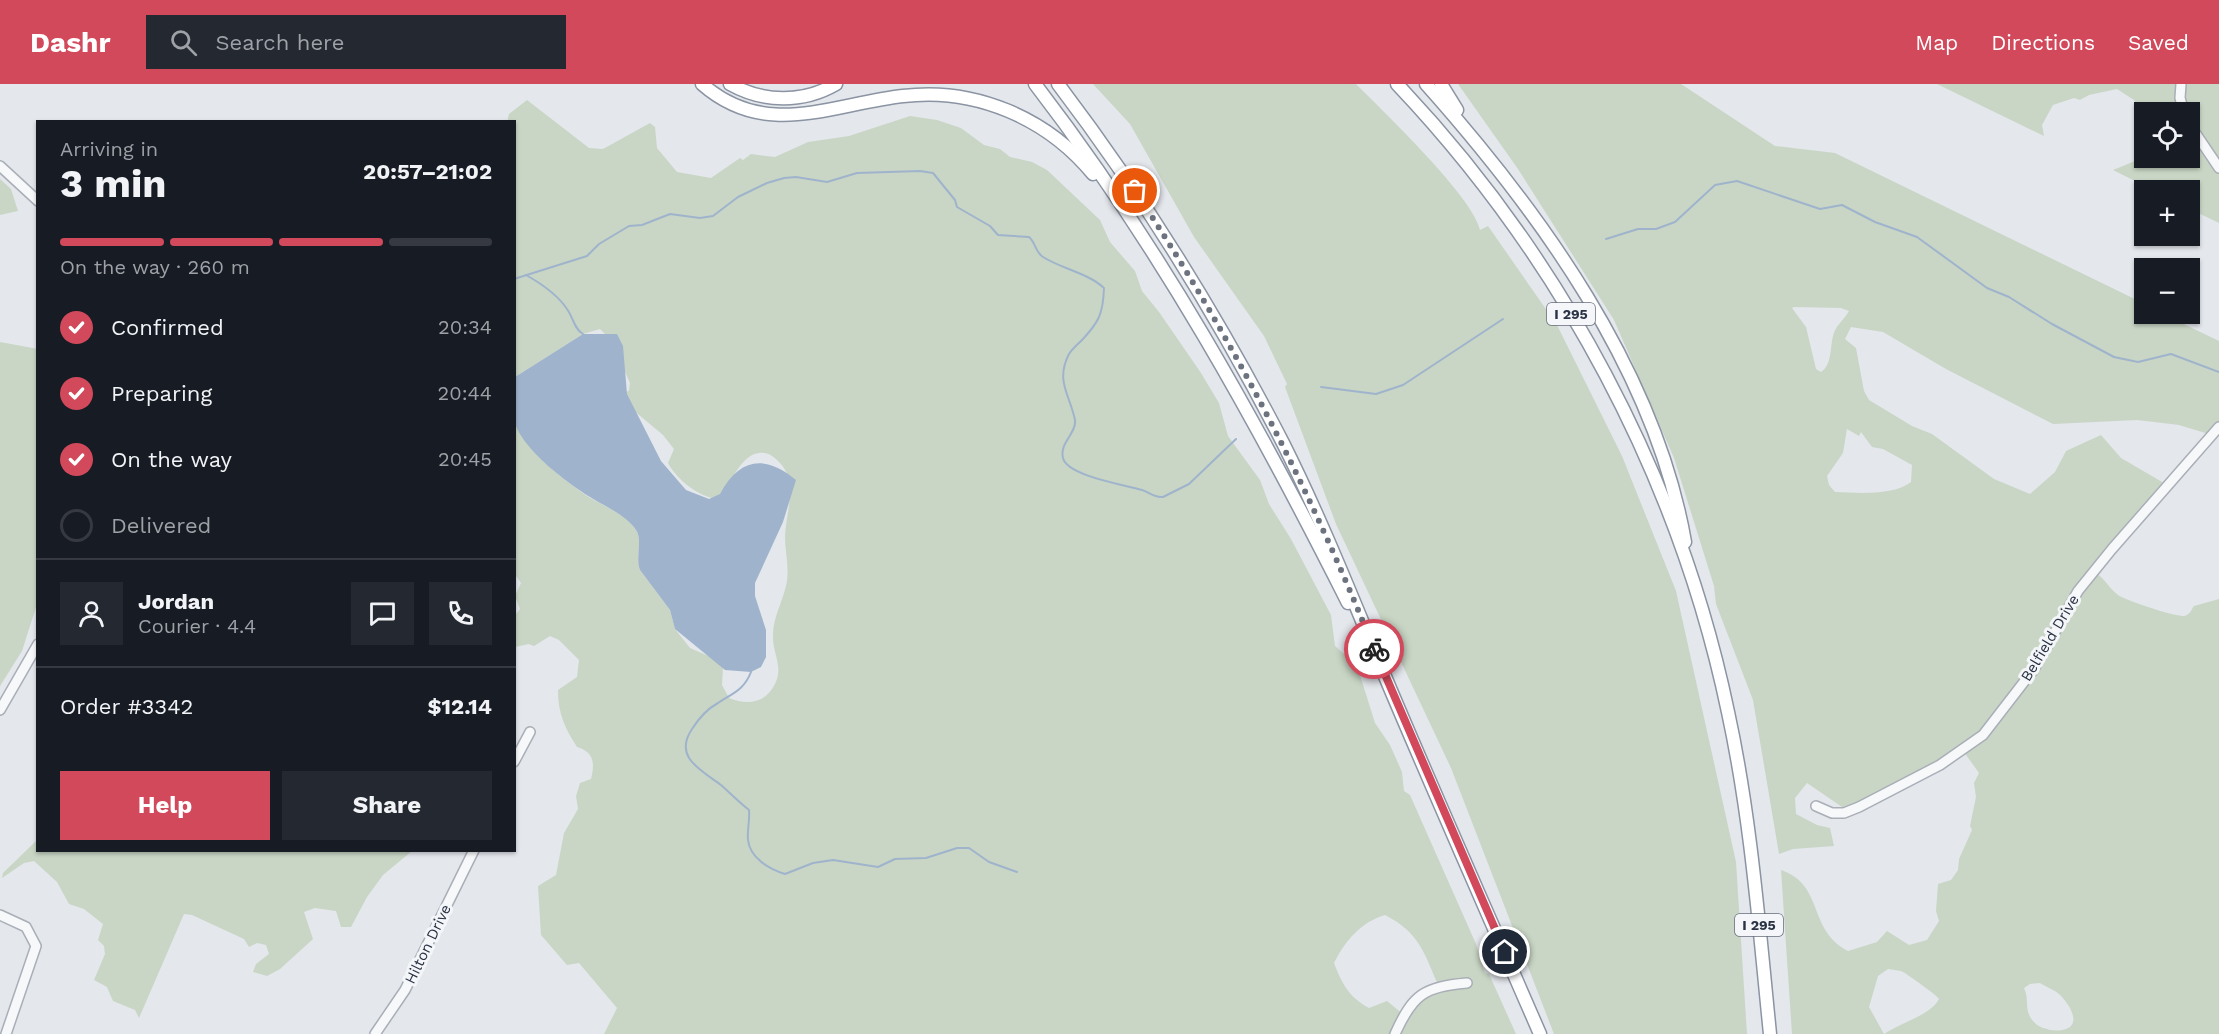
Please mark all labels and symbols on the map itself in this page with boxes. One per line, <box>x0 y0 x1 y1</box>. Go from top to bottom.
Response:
pin <box>1109 165 1160 216</box>
road number: I 295 <box>1547 303 1595 325</box>
street label: Belfield Drive <box>2017 591 2083 685</box>
courier <box>1344 619 1404 679</box>
street label: Hilton Drive <box>401 901 455 987</box>
road number: I 295 <box>1735 914 1783 936</box>
pin <box>1479 926 1530 977</box>

